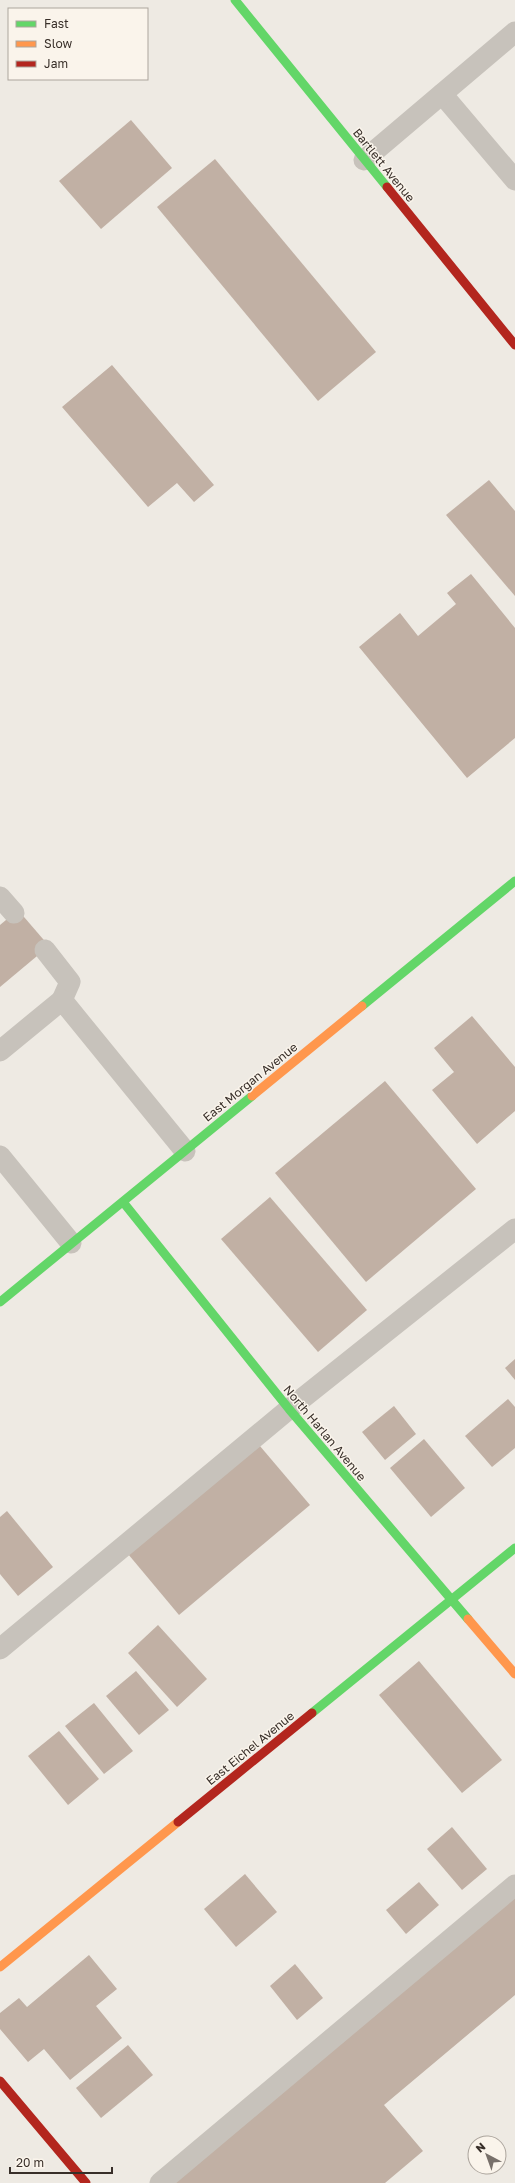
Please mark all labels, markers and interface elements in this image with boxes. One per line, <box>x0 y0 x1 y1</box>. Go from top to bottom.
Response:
legend <box>8 8 148 80</box>
text: Fast <box>44 16 69 31</box>
text: Slow <box>44 36 72 51</box>
text: Jam <box>44 56 68 71</box>
street label: Bartlett Avenue <box>350 125 418 205</box>
street label: East Morgan Avenue <box>200 1039 300 1125</box>
street label: North Harlan Avenue <box>281 1382 369 1484</box>
street label: East Eichel Avenue <box>203 1708 297 1788</box>
north arrow <box>467 2135 507 2175</box>
text: N <box>473 2139 488 2155</box>
scale bar <box>10 2149 112 2175</box>
text: 20 m <box>16 2155 44 2170</box>

